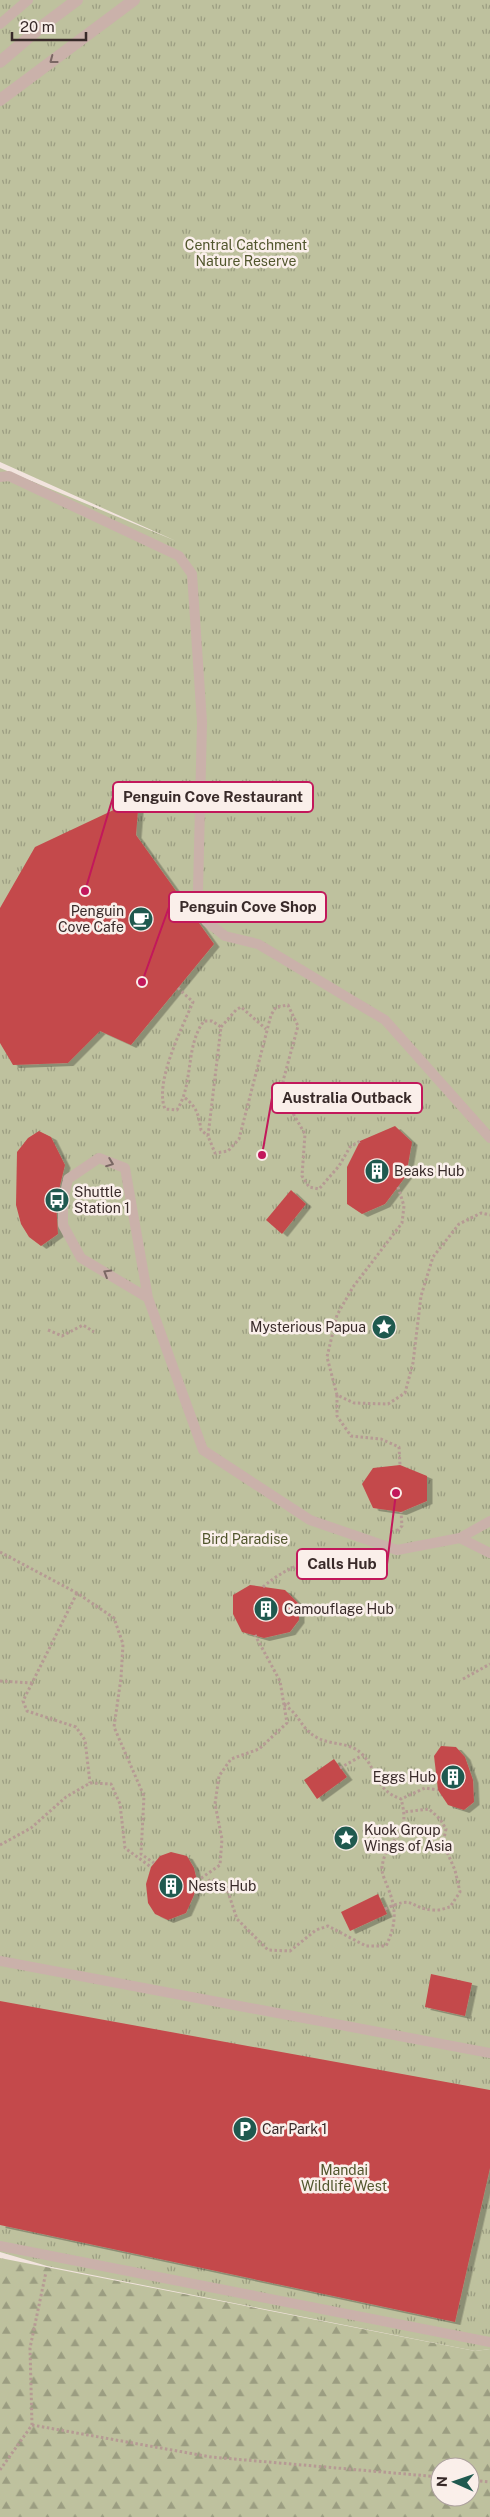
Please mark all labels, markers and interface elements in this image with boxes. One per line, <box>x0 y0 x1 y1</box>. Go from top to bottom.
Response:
scale bar <box>12 10 86 42</box>
text: 20 m <box>20 18 55 35</box>
one-way arrow <box>50 55 59 63</box>
park label: Central Catchment Nature Reserve <box>185 237 307 269</box>
callout: Penguin Cove Restaurant <box>113 782 313 812</box>
text: Penguin Cove Restaurant <box>123 788 303 805</box>
callout: Penguin Cove Shop <box>169 892 326 922</box>
text: Penguin Cove Shop <box>179 898 317 915</box>
place label: Penguin Cove Cafe <box>58 903 124 935</box>
cafe icon: Penguin Cove Cafe <box>128 906 154 932</box>
callout: Australia Outback <box>272 1083 422 1113</box>
text: Australia Outback <box>282 1089 412 1106</box>
one-way arrow <box>105 1156 114 1167</box>
building icon: Beaks Hub <box>364 1158 390 1184</box>
place label: Beaks Hub <box>394 1163 464 1179</box>
place label: Shuttle Station 1 <box>74 1184 130 1216</box>
bus stop icon: Shuttle Station 1 <box>44 1187 70 1213</box>
one-way arrow <box>103 1270 112 1280</box>
place icon: Mysterious Papua <box>371 1314 397 1340</box>
place label: Mysterious Papua <box>250 1319 366 1335</box>
park label: Bird Paradise <box>202 1531 288 1547</box>
callout: Calls Hub <box>297 1549 387 1579</box>
text: Calls Hub <box>307 1555 377 1572</box>
building icon: Camouflage Hub <box>253 1596 279 1622</box>
place label: Camouflage Hub <box>284 1601 394 1617</box>
building icon: Eggs Hub <box>440 1764 466 1790</box>
place label: Eggs Hub <box>373 1769 436 1785</box>
place label: Kuok Group Wings of Asia <box>364 1822 452 1854</box>
place icon: Kuok Group Wings of Asia <box>333 1825 359 1851</box>
building icon: Nests Hub <box>158 1873 184 1899</box>
place label: Nests Hub <box>188 1878 256 1894</box>
parking icon: Car Park 1 <box>232 2116 258 2142</box>
place label: Car Park 1 <box>262 2121 327 2137</box>
park label: Mandai Wildlife West <box>301 2162 387 2194</box>
north arrow <box>430 2457 480 2507</box>
text: N <box>434 2476 450 2487</box>

